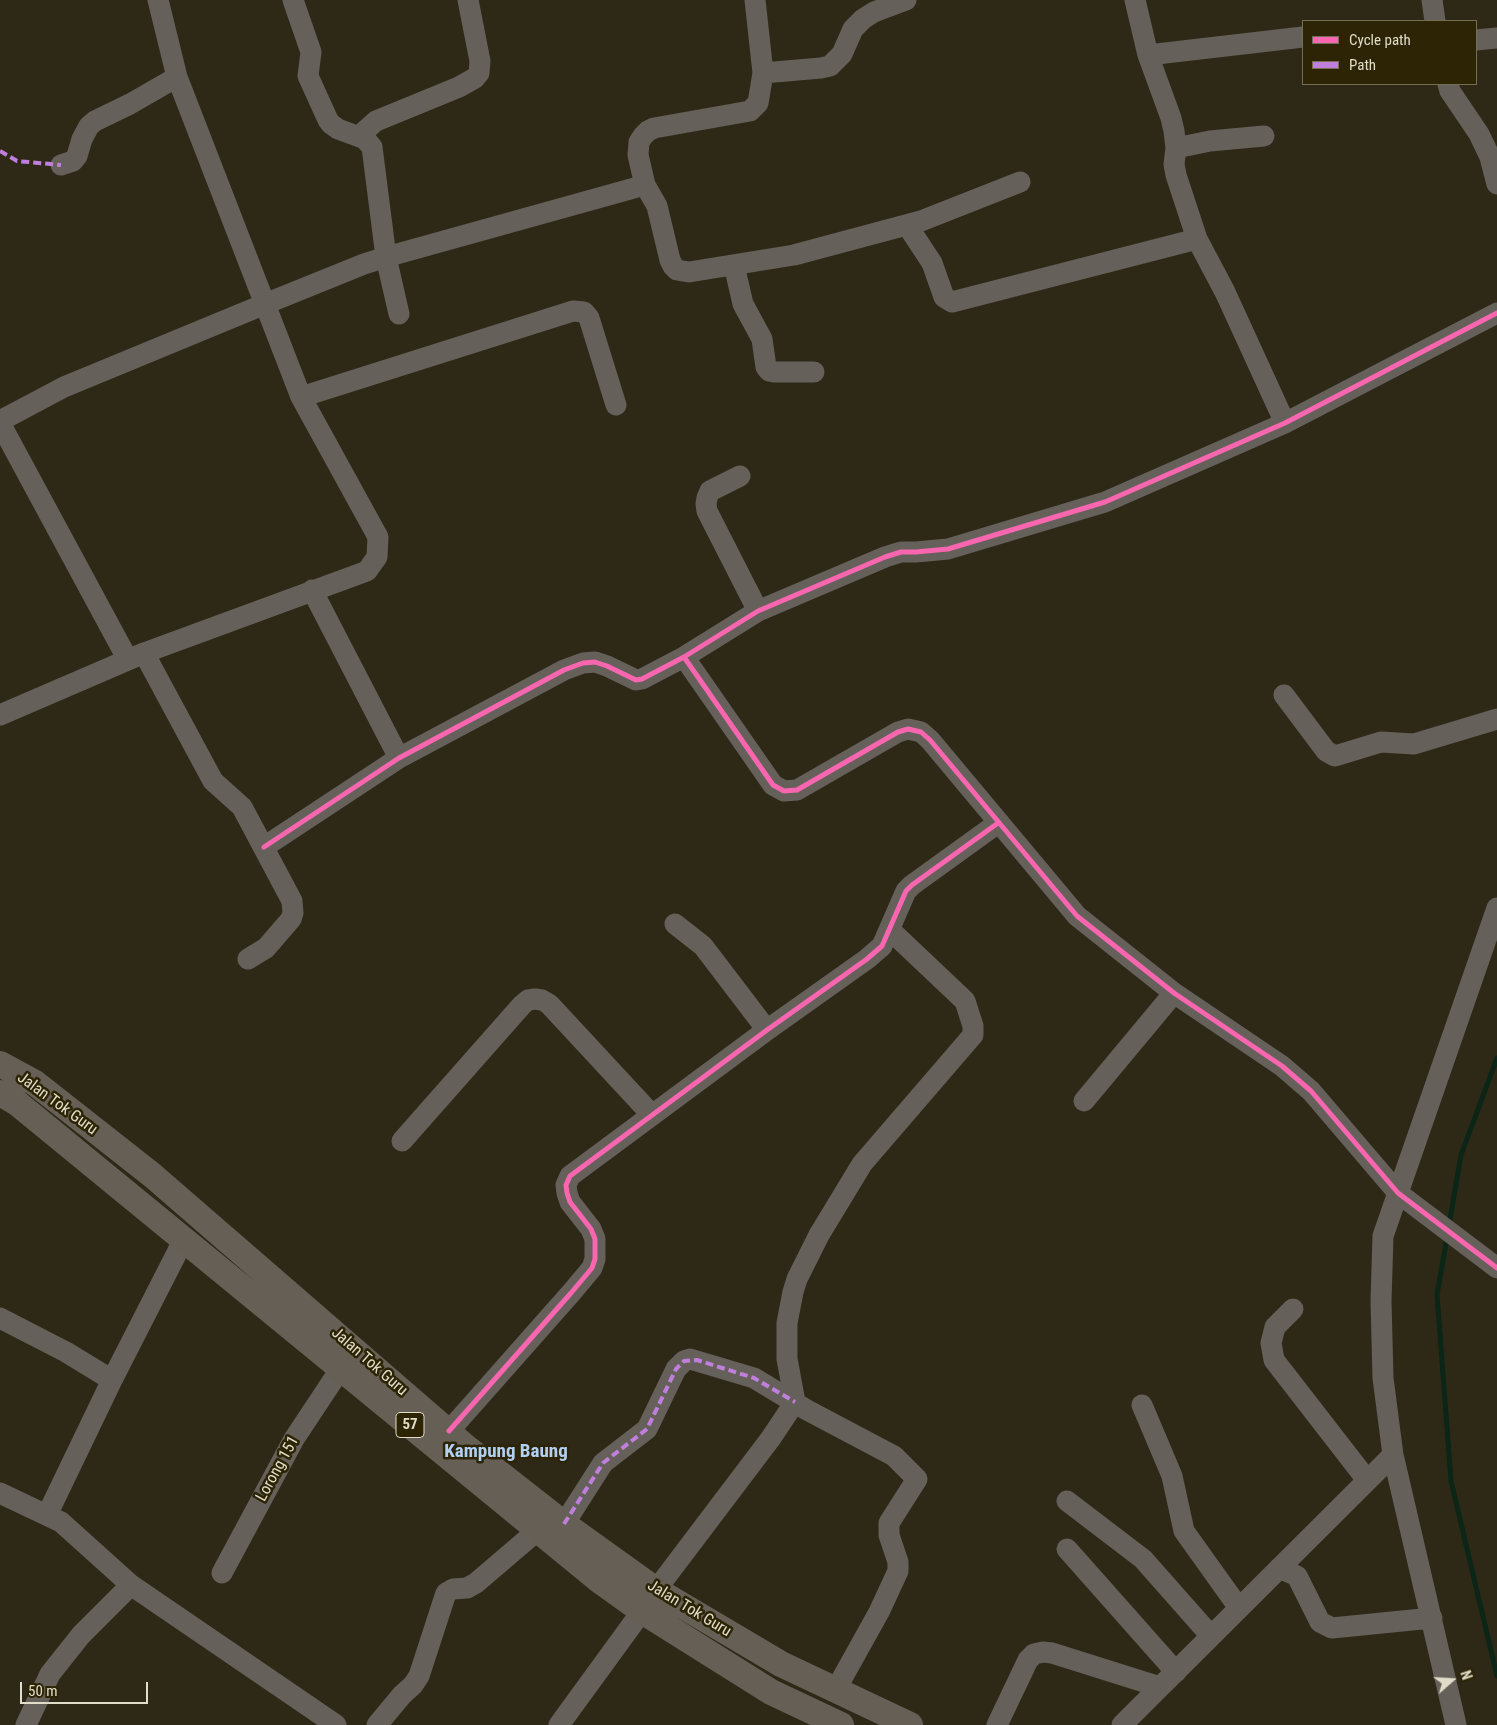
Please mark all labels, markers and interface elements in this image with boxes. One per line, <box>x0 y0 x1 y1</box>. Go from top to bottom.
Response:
legend <box>1302 20 1477 85</box>
text: Cycle path <box>1349 31 1411 49</box>
text: Path <box>1349 56 1376 74</box>
street label: Jalan Tok Guru <box>13 1068 101 1140</box>
street label: Jalan Tok Guru <box>327 1324 411 1400</box>
road number: 57 <box>396 1412 424 1438</box>
street label: Lorong 151 <box>252 1433 304 1505</box>
district label: Kampung Baung <box>444 1441 568 1463</box>
street label: Jalan Tok Guru <box>644 1576 734 1642</box>
north arrow <box>1427 1655 1477 1705</box>
text: N <box>1457 1668 1475 1682</box>
scale bar <box>22 1672 150 1704</box>
text: 50 m <box>28 1682 58 1700</box>

